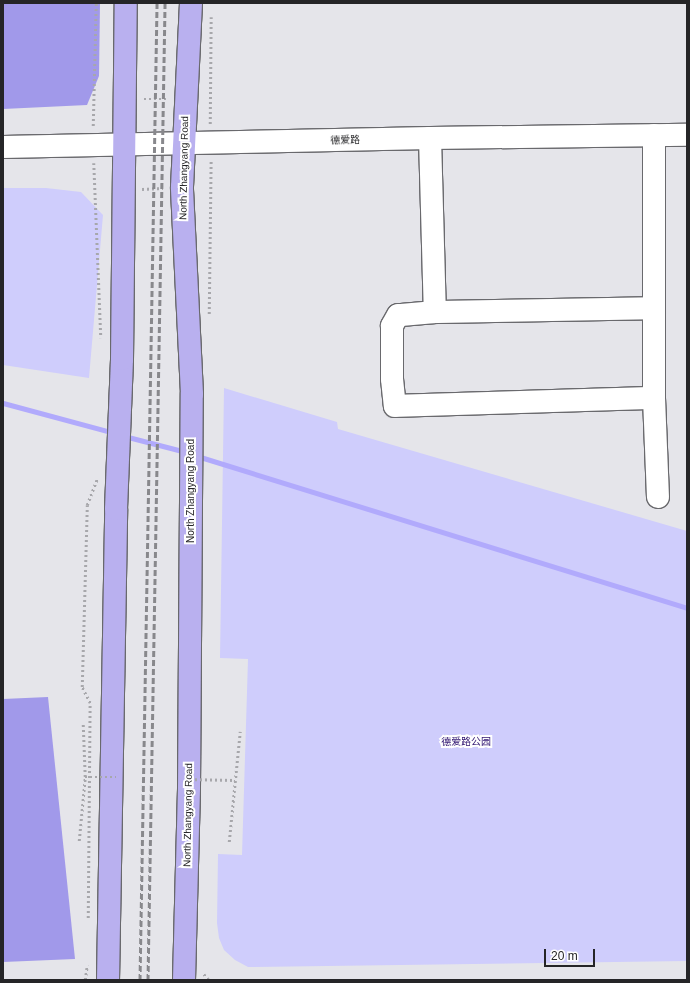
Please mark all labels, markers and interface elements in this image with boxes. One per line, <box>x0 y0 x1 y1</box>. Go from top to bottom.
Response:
street label: North Zhangyang Road <box>177 116 191 220</box>
street label: 德爱路 <box>330 134 360 146</box>
street label: North Zhangyang Road <box>185 439 197 543</box>
park label: 德爱路公园 <box>441 736 491 748</box>
street label: North Zhangyang Road <box>181 763 195 867</box>
scale bar <box>546 941 597 967</box>
text: 20 m <box>551 949 578 963</box>

